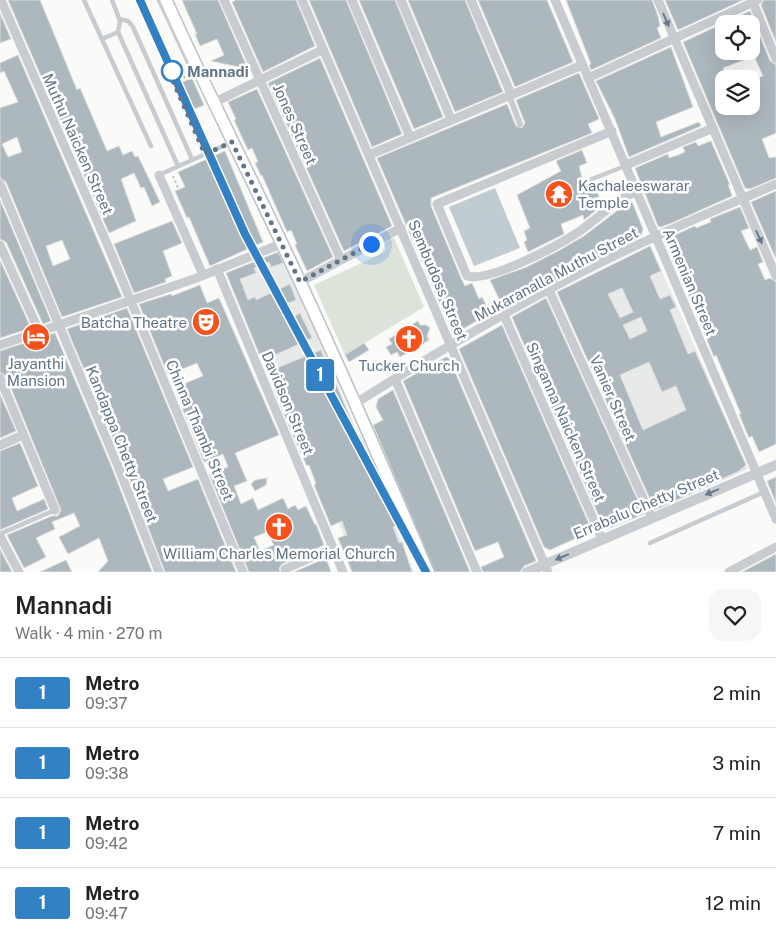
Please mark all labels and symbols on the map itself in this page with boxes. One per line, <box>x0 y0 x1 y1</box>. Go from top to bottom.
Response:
one-way arrow <box>663 13 671 27</box>
marker: Mannadi <box>161 60 183 82</box>
place label: Mannadi <box>187 63 249 80</box>
street label: Muthu Naicken Street <box>39 71 117 217</box>
street label: Jones Street <box>270 81 320 167</box>
place label: Kachaleeswarar Temple <box>578 177 690 211</box>
temple icon: Kachaleeswarar Temple <box>544 179 574 209</box>
street label: Sembudoss Street <box>405 217 471 343</box>
street label: Mukaranalla Muthu Street <box>471 224 641 324</box>
street label: Armenian Street <box>660 226 720 338</box>
one-way arrow <box>756 230 764 244</box>
your location <box>359 232 384 257</box>
theatre icon: Batcha Theatre <box>191 307 221 337</box>
place label: Batcha Theatre <box>81 314 187 331</box>
hotel icon: Jayanthi Mansion <box>21 322 51 352</box>
church icon: Tucker Church <box>394 324 424 354</box>
street label: Singanna Naicken Street <box>523 339 609 505</box>
street label: Davidson Street <box>259 349 318 457</box>
street label: Vanier Street <box>587 353 640 444</box>
place label: Jayanthi Mansion <box>7 355 65 389</box>
street label: Chinna Thambi Street <box>163 357 237 503</box>
place label: Tucker Church <box>358 357 460 374</box>
line badge: 1 <box>304 359 336 391</box>
street label: Kandappa Chetty Street <box>83 363 161 525</box>
street label: Errabalu Chetty Street <box>571 466 721 542</box>
one-way arrow <box>704 489 719 497</box>
church icon: William Charles Memorial Church <box>264 512 294 542</box>
place label: William Charles Memorial Church <box>163 545 395 562</box>
one-way arrow <box>555 553 569 561</box>

